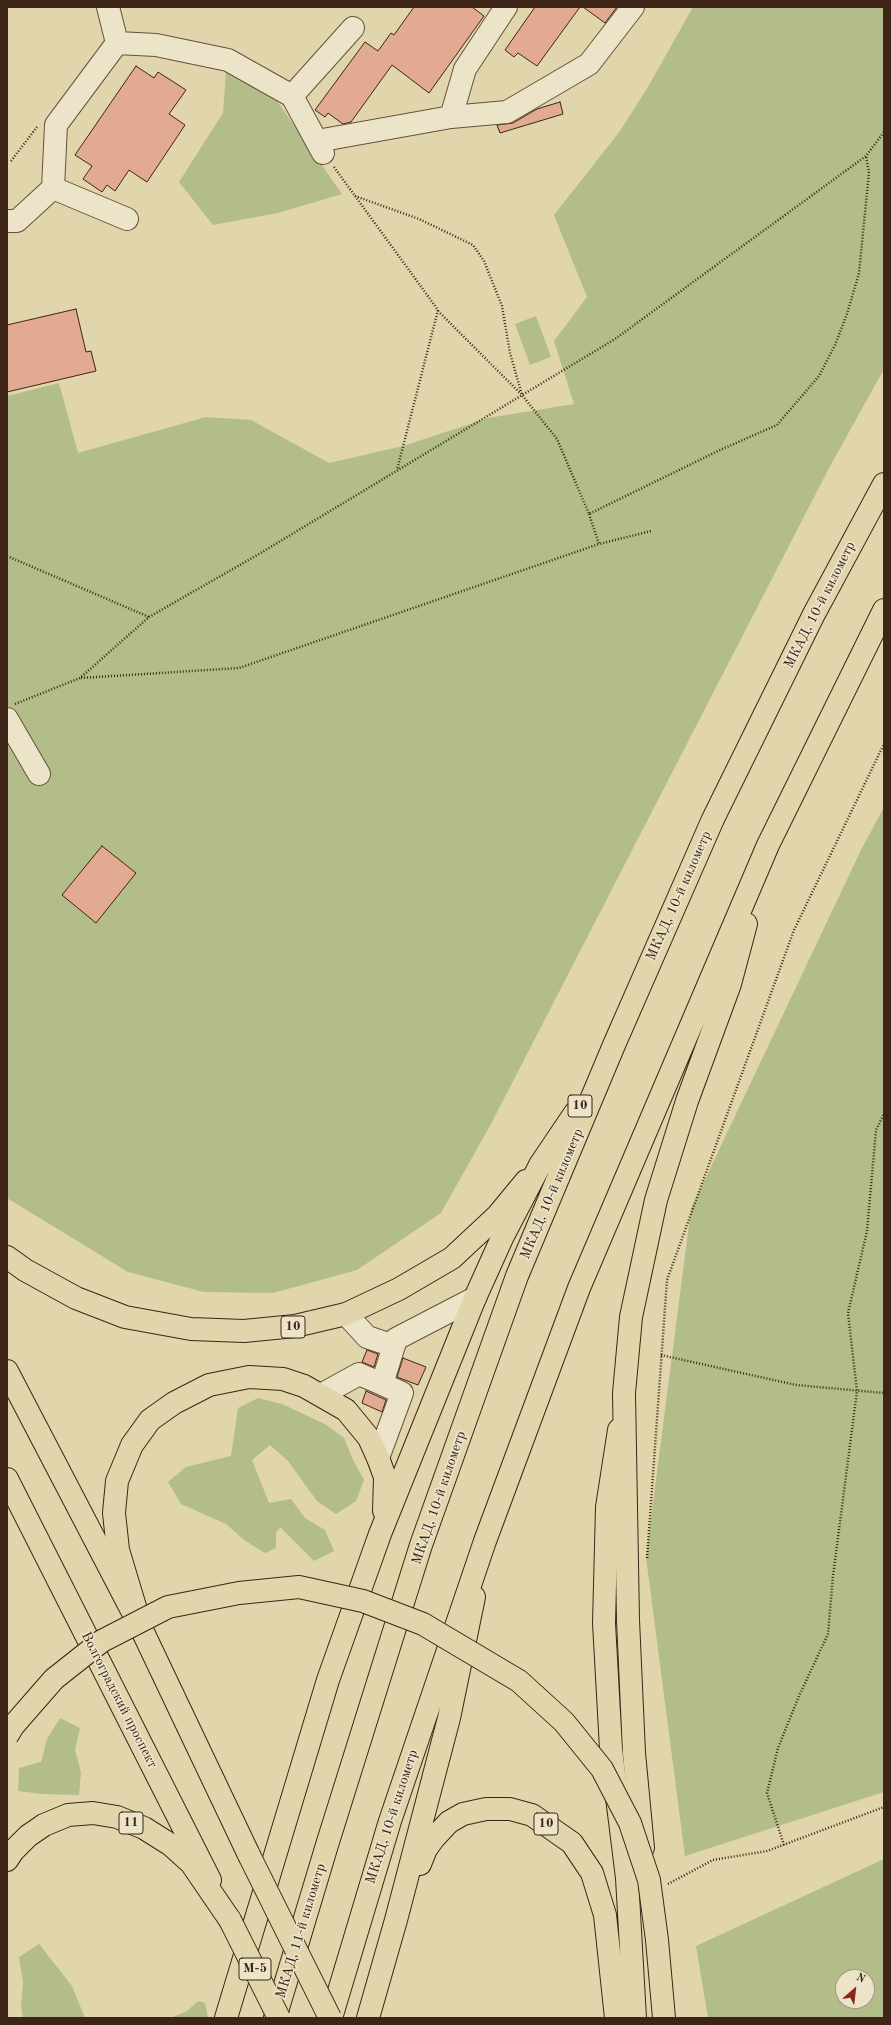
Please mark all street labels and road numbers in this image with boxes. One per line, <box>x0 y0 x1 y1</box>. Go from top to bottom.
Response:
street label: МКАД, 10-й километр <box>781 539 859 671</box>
street label: МКАД, 10-й километр <box>643 829 715 963</box>
road number: 10 <box>568 1095 592 1117</box>
street label: МКАД, 10-й километр <box>517 1126 587 1262</box>
road number: 10 <box>281 1316 305 1338</box>
street label: МКАД, 10-й километр <box>408 1429 470 1567</box>
street label: Волгоградский проспект <box>77 1629 161 1771</box>
street label: МКАД, 10-й километр <box>362 1748 422 1886</box>
road number: 11 <box>119 1812 143 1834</box>
road number: 10 <box>534 1813 558 1835</box>
street label: МКАД, 11-й километр <box>272 1861 330 2001</box>
road number: М-5 <box>239 1958 271 1980</box>

